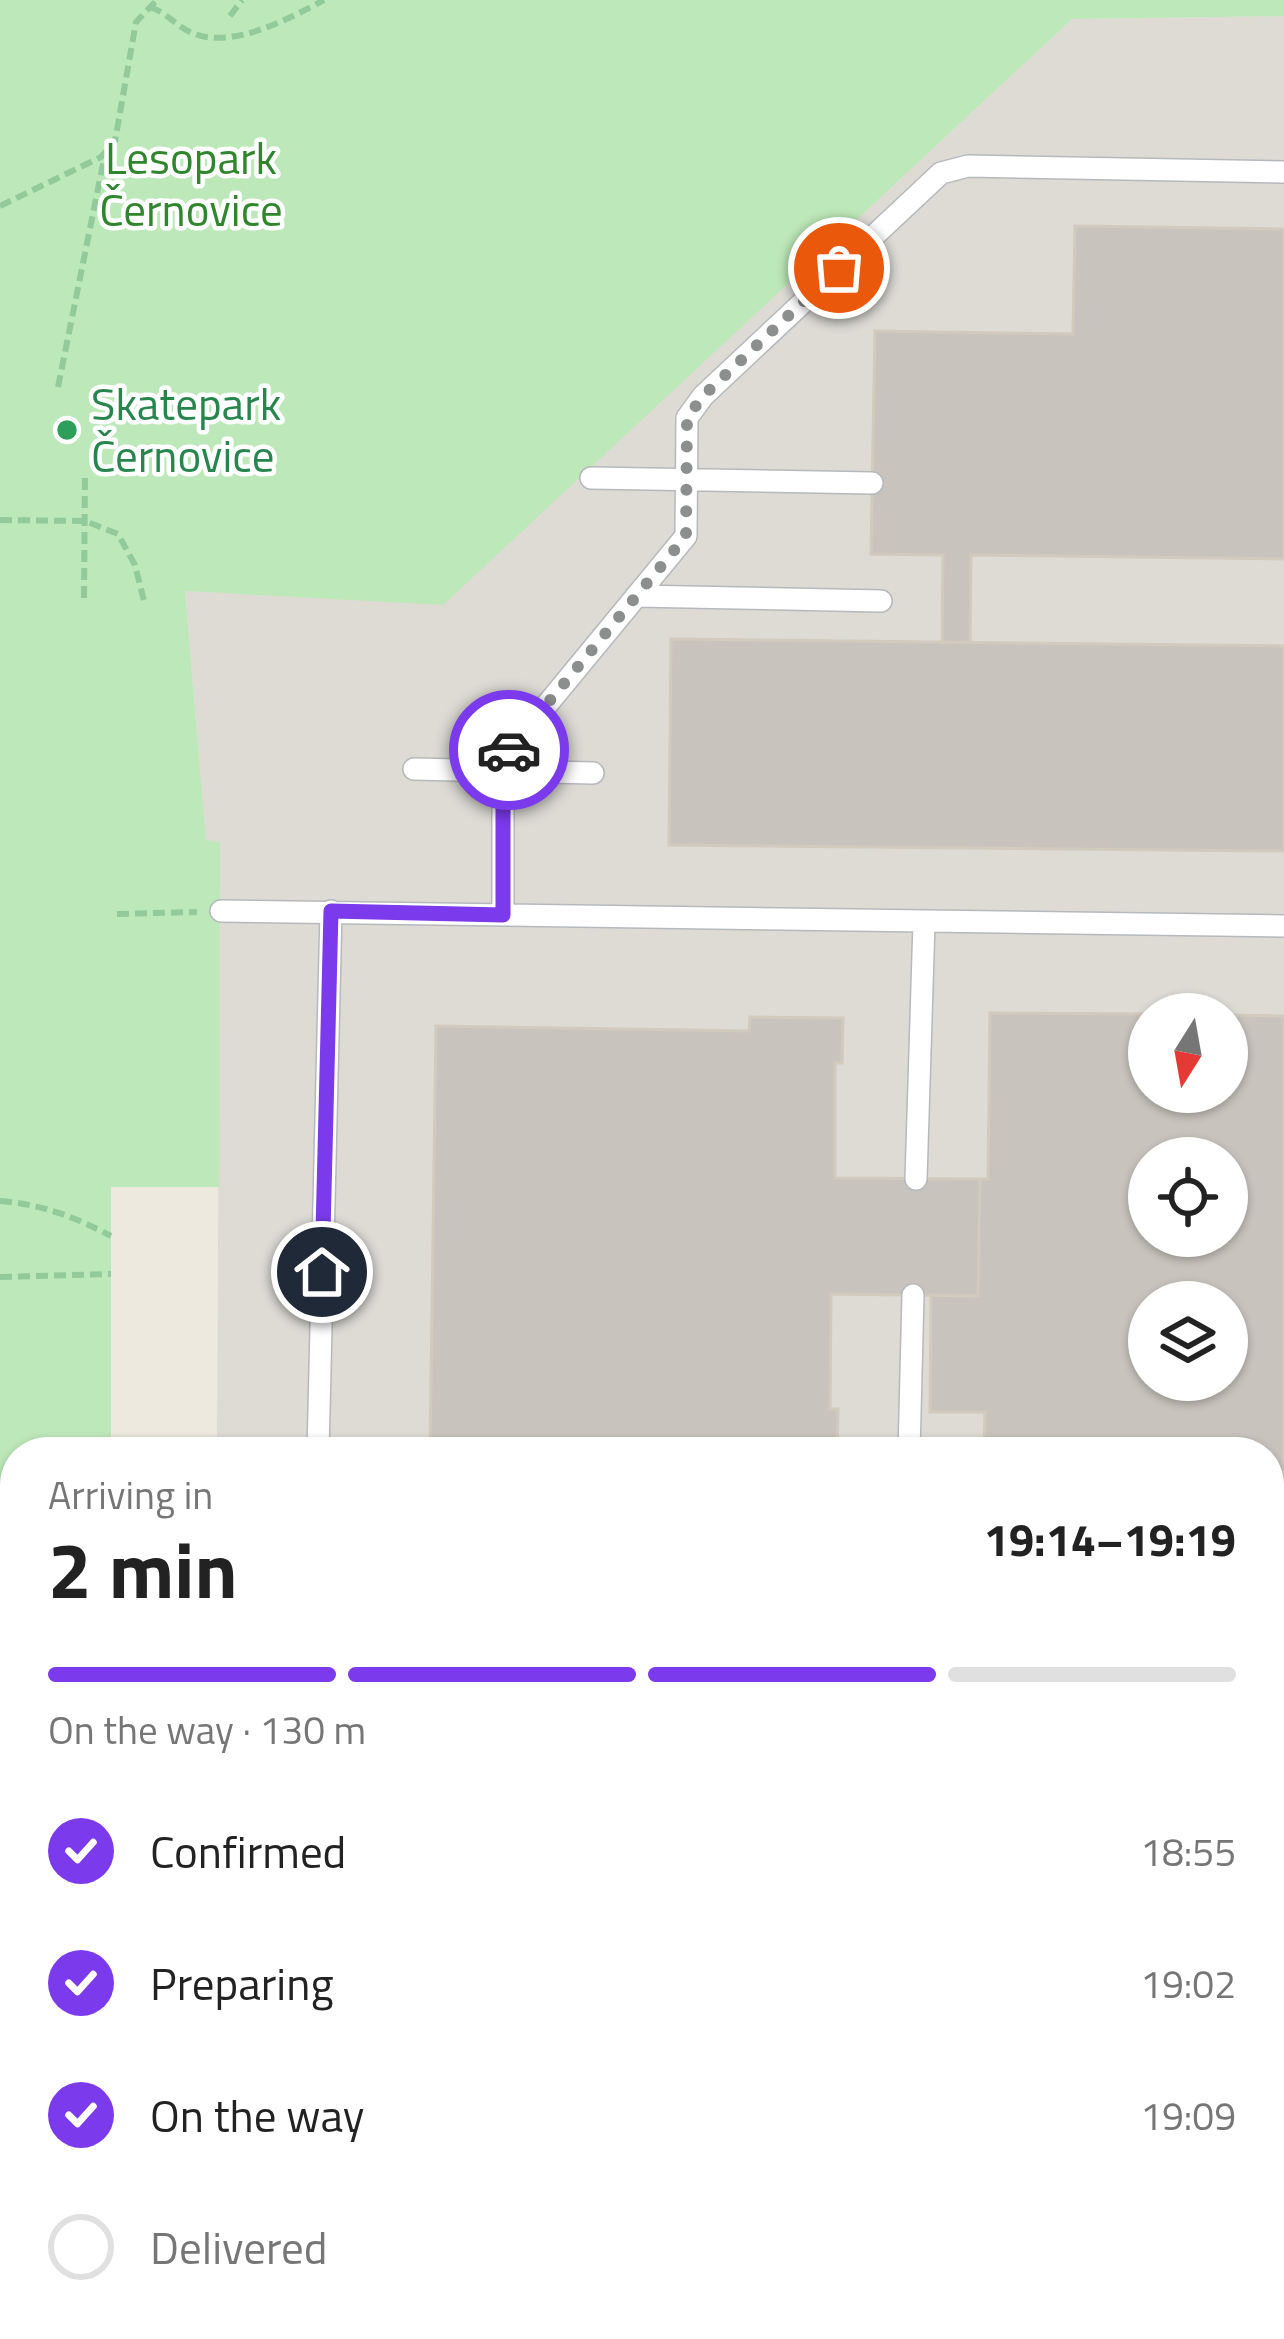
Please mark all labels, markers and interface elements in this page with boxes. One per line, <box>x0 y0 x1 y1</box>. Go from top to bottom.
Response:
park label: Lesopark Černovice <box>99 123 283 243</box>
pin <box>788 217 890 319</box>
icon: bag <box>806 235 872 301</box>
place label: Skatepark Černovice <box>91 369 281 489</box>
marker: Skatepark Černovice <box>54 417 80 443</box>
courier <box>449 690 569 810</box>
icon: car <box>476 717 542 783</box>
north arrow <box>1128 993 1248 1113</box>
map controls <box>1128 993 1248 1401</box>
button: locate <box>1128 1137 1248 1257</box>
pin <box>271 1221 373 1323</box>
icon: home <box>289 1239 355 1305</box>
button: layers <box>1128 1281 1248 1401</box>
text: Arriving in <box>48 1465 213 1524</box>
text: 19:14–19:19 <box>984 1505 1236 1573</box>
text: 2 min <box>48 1510 238 1628</box>
text: On the way · 130 m <box>48 1700 366 1759</box>
text: Confirmed <box>150 1817 346 1885</box>
icon: check <box>48 1818 114 1884</box>
text: 18:55 <box>1140 1822 1236 1881</box>
text: Preparing <box>150 1949 334 2017</box>
icon: check <box>48 1950 114 2016</box>
text: 19:02 <box>1140 1954 1236 2013</box>
text: On the way <box>150 2081 364 2149</box>
icon: check <box>48 2082 114 2148</box>
text: 19:09 <box>1140 2086 1236 2145</box>
text: Delivered <box>150 2213 328 2281</box>

